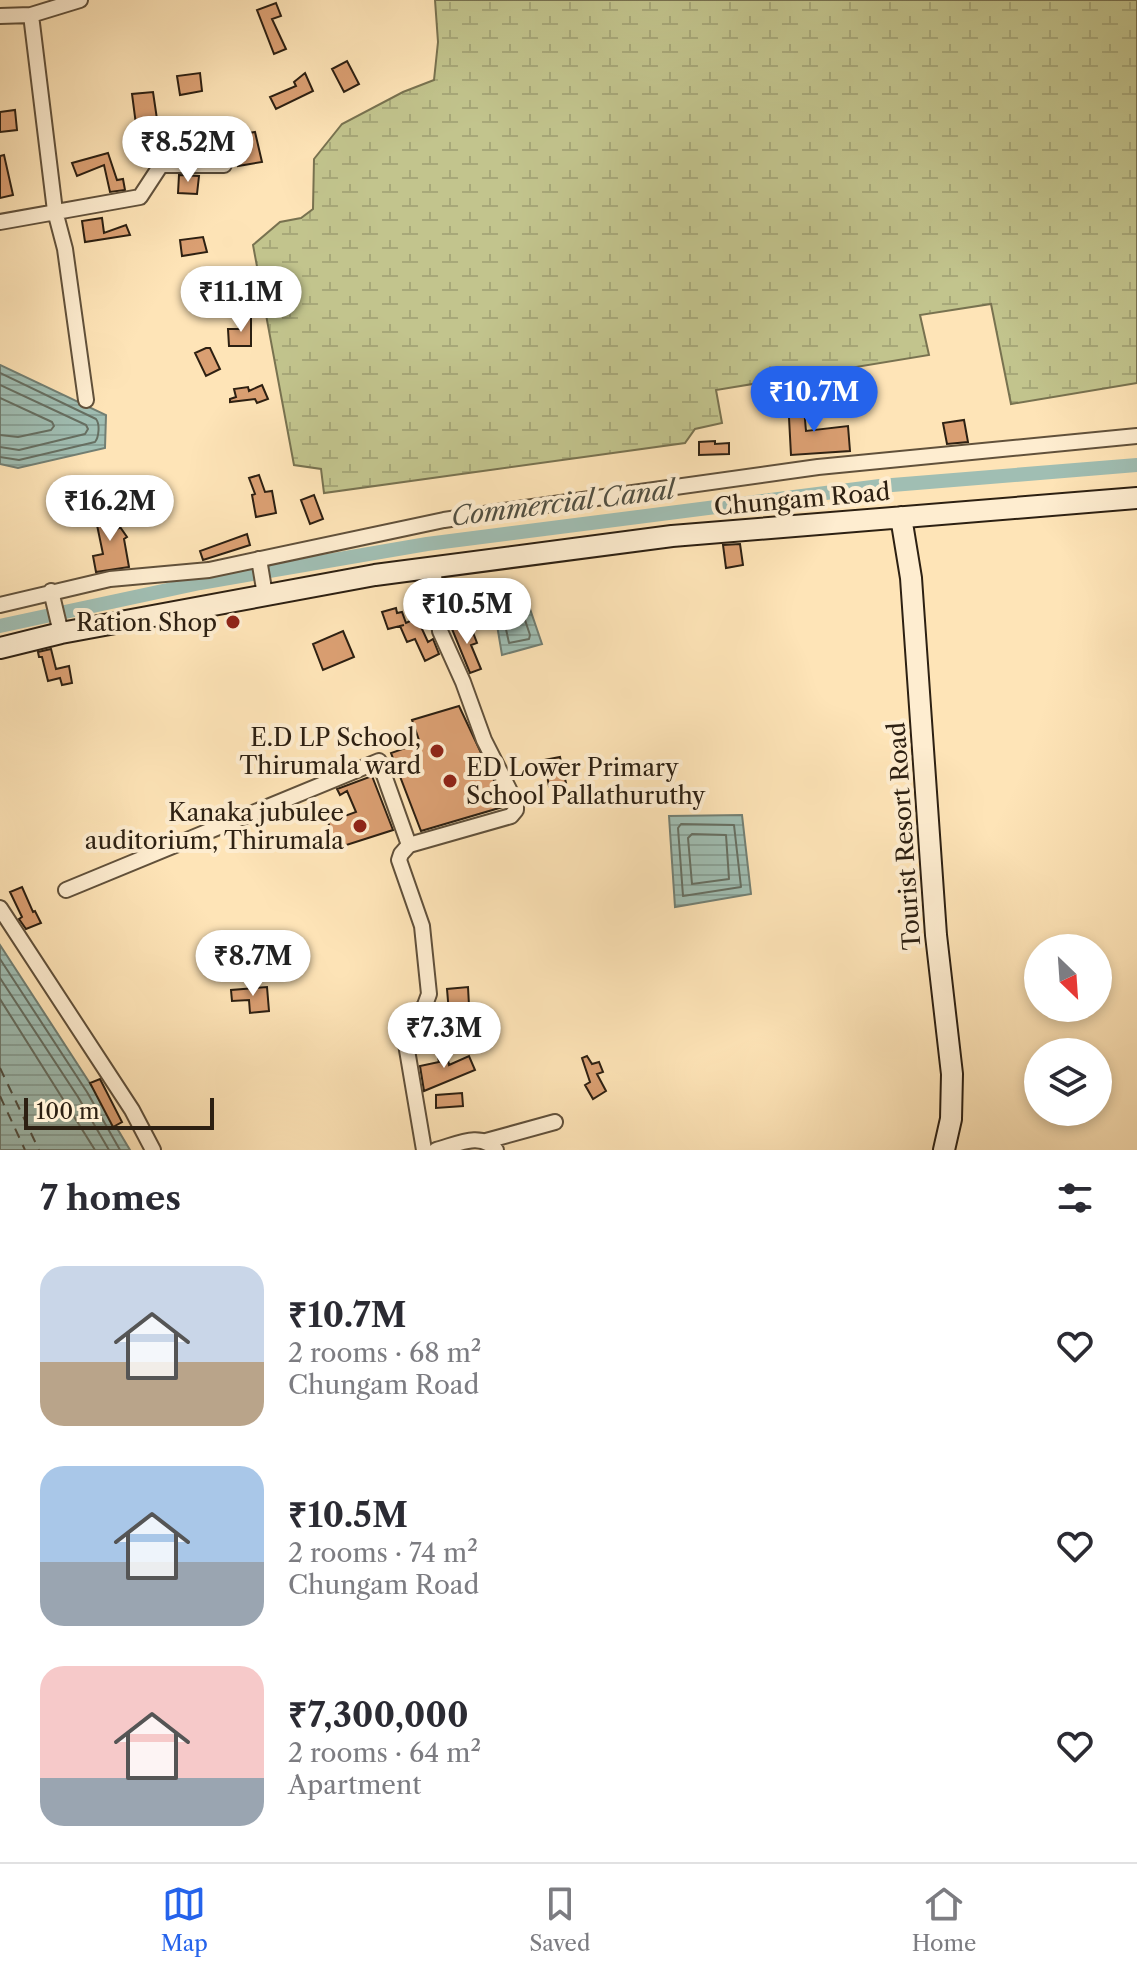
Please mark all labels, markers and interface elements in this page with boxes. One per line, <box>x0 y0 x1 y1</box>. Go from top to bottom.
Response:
pin: ₹8.52M <box>123 116 253 184</box>
text: ₹8.52M <box>140 126 236 158</box>
pin: ₹11.1M <box>176 266 306 334</box>
text: ₹11.1M <box>199 276 283 308</box>
pin: ₹10.7M <box>749 366 879 434</box>
text: ₹10.7M <box>769 376 859 408</box>
water label: Commercial Canal <box>449 473 679 533</box>
pin: ₹16.2M <box>45 475 175 543</box>
street label: Chungam Road <box>713 477 892 521</box>
text: ₹16.2M <box>64 485 156 517</box>
pin: ₹10.5M <box>402 578 532 646</box>
text: ₹10.5M <box>421 588 513 620</box>
place label: Ration Shop <box>76 608 217 637</box>
marker: Ration Shop <box>224 613 242 631</box>
street label: Tourist Resort Road <box>882 721 926 951</box>
place label: E.D LP School, Thirumala ward <box>239 723 421 780</box>
marker: E.D LP School, Thirumala ward <box>428 742 446 760</box>
place label: ED Lower Primary School Pallathuruthy <box>466 753 706 810</box>
marker: ED Lower Primary School Pallathuruthy <box>441 772 459 790</box>
place label: Kanaka jubulee auditorium, Thirumala <box>85 798 344 855</box>
marker: Kanaka jubulee auditorium, Thirumala <box>351 817 369 835</box>
pin: ₹8.7M <box>197 930 309 998</box>
north arrow <box>1024 934 1112 1022</box>
map controls <box>1024 934 1112 1126</box>
text: ₹8.7M <box>214 940 292 972</box>
pin: ₹7.3M <box>388 1002 500 1070</box>
text: ₹7.3M <box>406 1012 482 1044</box>
button: layers <box>1024 1038 1112 1126</box>
scale bar <box>24 1094 214 1130</box>
text: 100 m <box>36 1098 99 1125</box>
icon: filters <box>1053 1176 1097 1220</box>
text: 7 homes <box>40 1177 181 1219</box>
text: ₹10.7M <box>288 1294 407 1336</box>
icon: home <box>104 1298 200 1394</box>
icon: heart <box>1053 1324 1097 1368</box>
text: 2 rooms · 68 m² <box>288 1337 481 1369</box>
text: Chungam Road <box>288 1369 479 1401</box>
text: ₹10.5M <box>288 1494 408 1536</box>
icon: home <box>104 1498 200 1594</box>
icon: heart <box>1053 1524 1097 1568</box>
text: 2 rooms · 74 m² <box>288 1537 478 1569</box>
text: Chungam Road <box>288 1569 479 1601</box>
text: ₹7,300,000 <box>288 1694 469 1736</box>
icon: home <box>104 1698 200 1794</box>
icon: heart <box>1053 1724 1097 1768</box>
text: 2 rooms · 64 m² <box>288 1737 481 1769</box>
text: Apartment <box>288 1769 421 1801</box>
tab: Map <box>161 1882 208 1957</box>
tab: Saved <box>529 1882 590 1957</box>
tab: Home <box>912 1882 976 1957</box>

